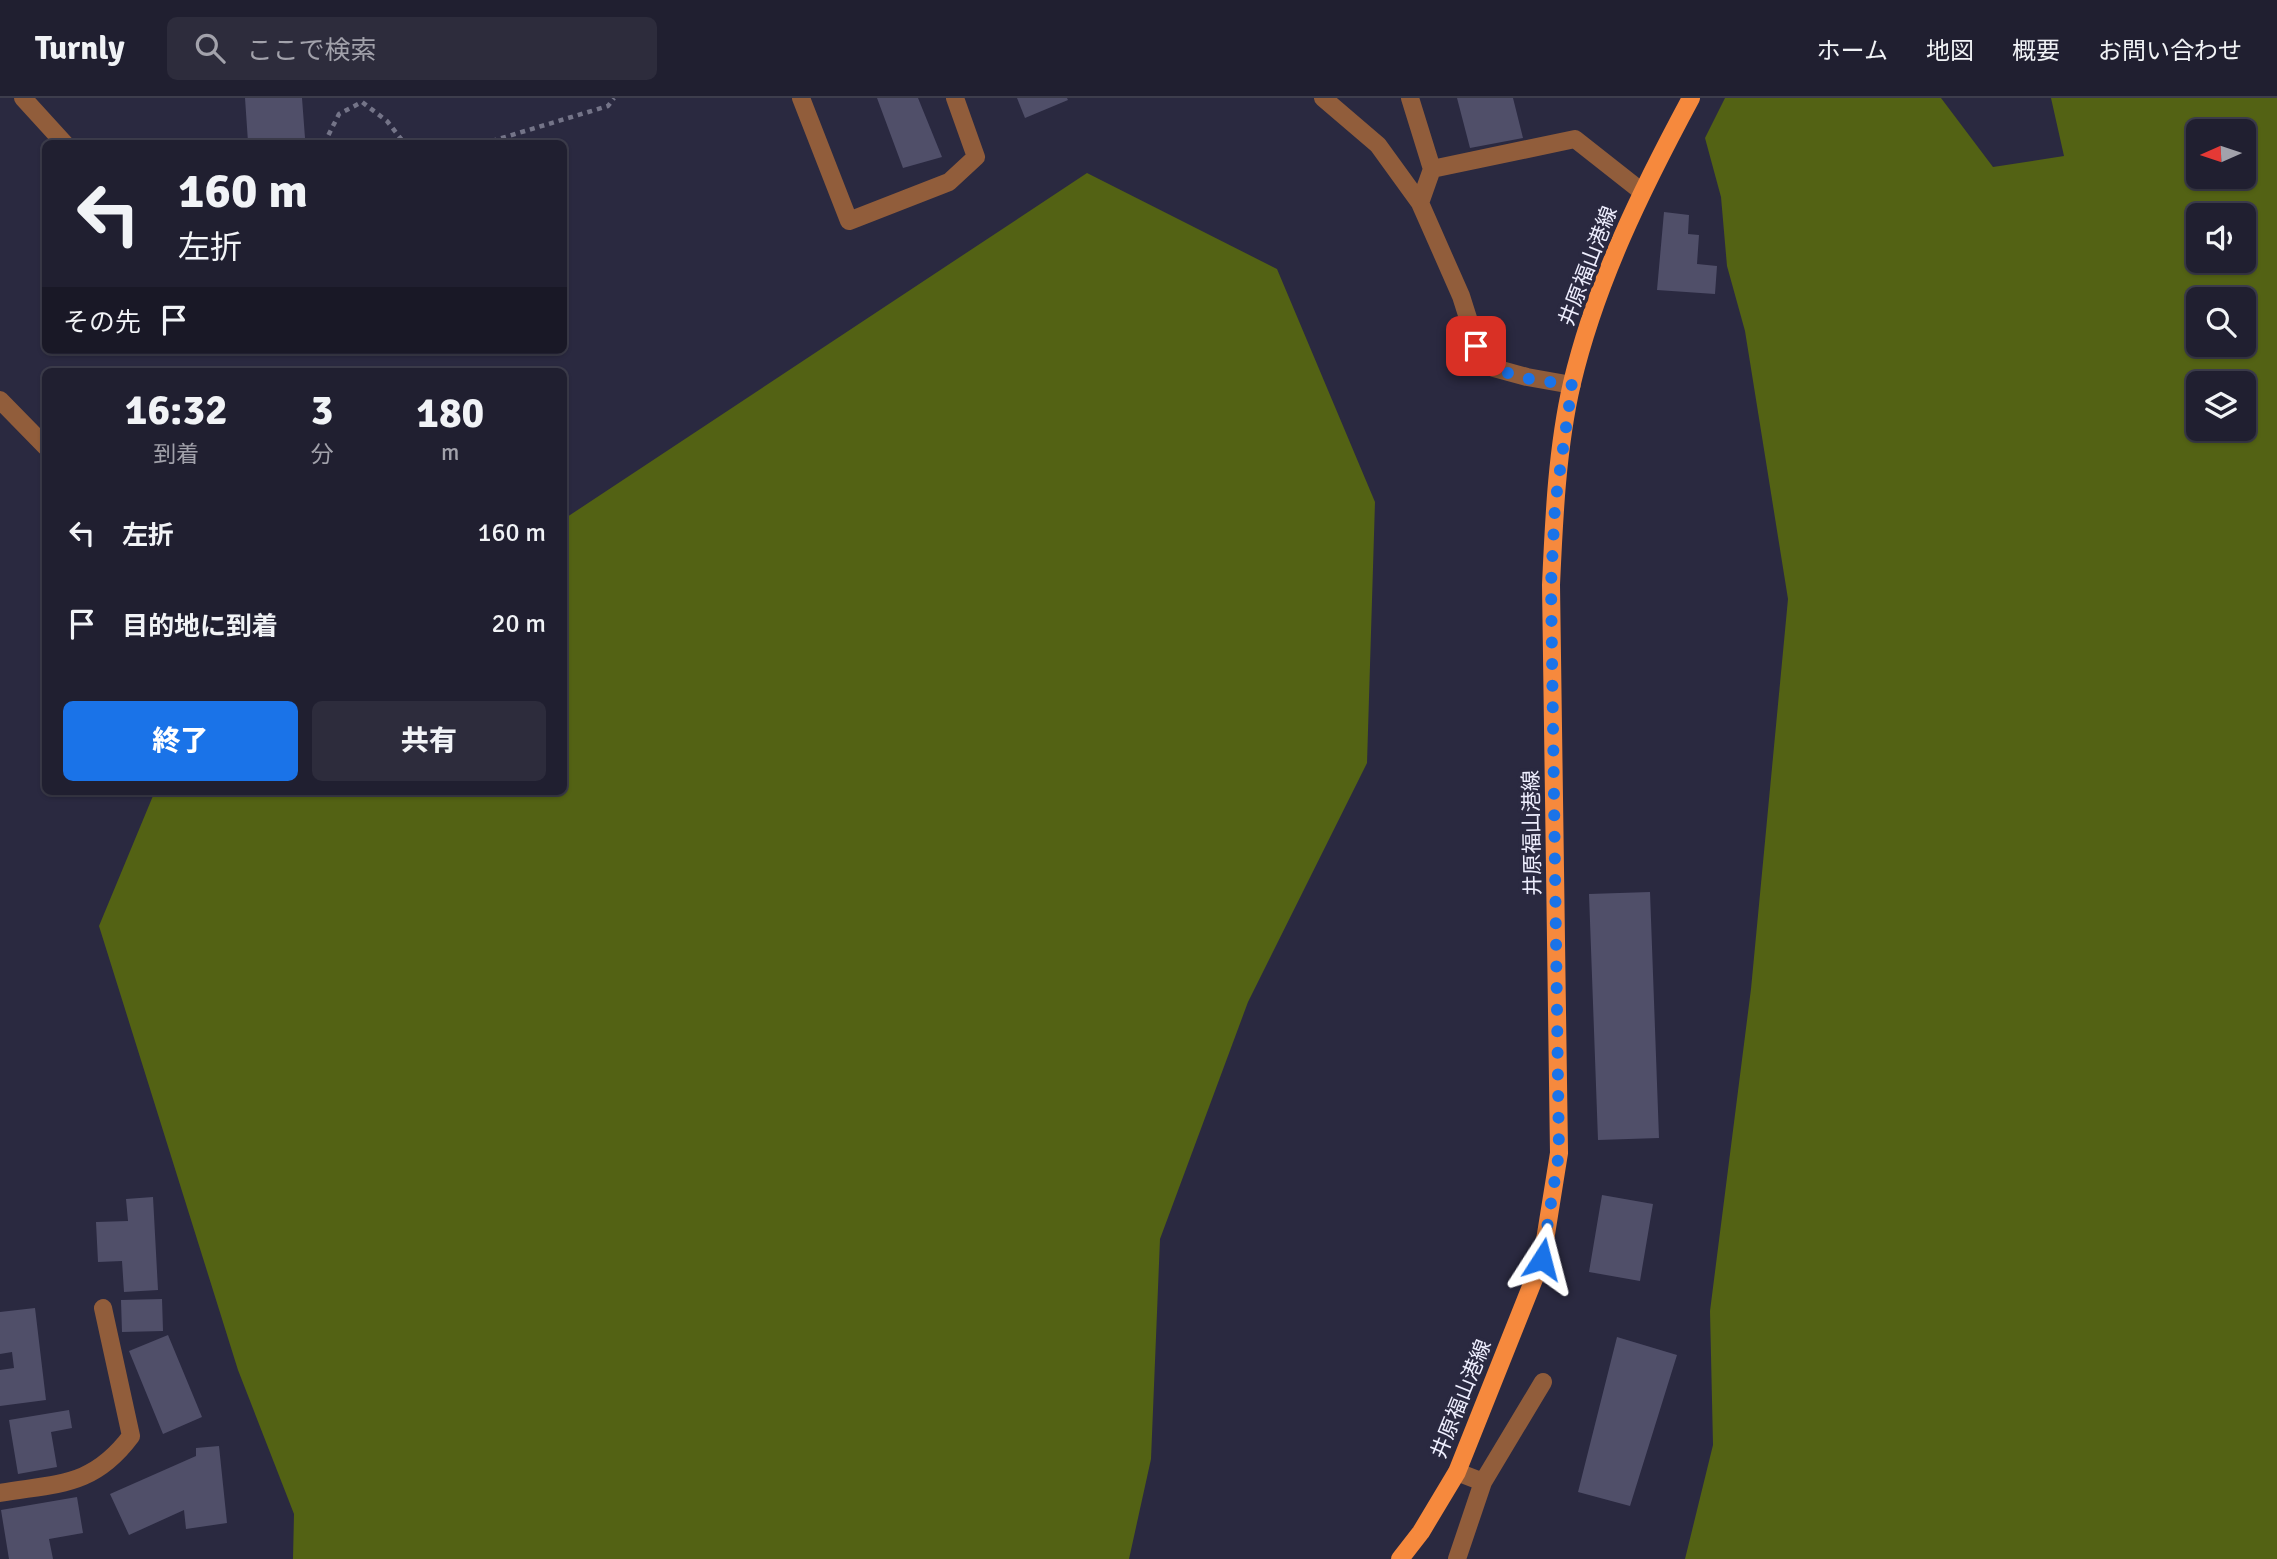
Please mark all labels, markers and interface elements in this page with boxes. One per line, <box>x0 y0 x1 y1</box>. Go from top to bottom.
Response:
search box <box>167 17 657 80</box>
text: Turnly <box>35 28 125 69</box>
icon: search <box>191 29 229 67</box>
text: ここで検索 <box>247 35 377 67</box>
text: ホーム <box>1817 36 1888 66</box>
text: 地図 <box>1926 36 1974 66</box>
text: 概要 <box>2012 36 2060 66</box>
text: お問い合わせ <box>2098 36 2242 66</box>
north arrow <box>2186 119 2256 189</box>
map controls <box>2186 119 2256 441</box>
text: 160 m <box>178 161 308 221</box>
icon: left <box>63 168 154 259</box>
street label: 井原福山港線 <box>1553 203 1623 329</box>
button: sound <box>2186 203 2256 273</box>
text: 左折 <box>178 228 242 267</box>
button: search <box>2186 287 2256 357</box>
icon: arrive <box>155 301 193 339</box>
text: その先 <box>63 307 141 339</box>
pin <box>1446 316 1506 376</box>
icon: arrive <box>1457 327 1495 365</box>
button: layers <box>2186 371 2256 441</box>
text: 16:32 <box>125 385 228 436</box>
text: 3 <box>311 385 333 436</box>
text: 180 <box>416 388 484 439</box>
text: m <box>441 438 459 467</box>
text: 到着 <box>153 440 199 469</box>
text: 分 <box>311 440 334 469</box>
icon: left <box>63 514 101 552</box>
text: 160 m <box>477 517 546 549</box>
text: 左折 <box>122 520 174 552</box>
icon: arrive <box>63 605 101 643</box>
text: 20 m <box>491 608 546 640</box>
text: 目的地に到着 <box>122 611 278 643</box>
button: 終了 <box>63 701 298 781</box>
button: 共有 <box>312 701 546 781</box>
street label: 井原福山港線 <box>1518 770 1546 896</box>
position arrow <box>1505 1222 1579 1296</box>
street label: 井原福山港線 <box>1425 1336 1497 1462</box>

